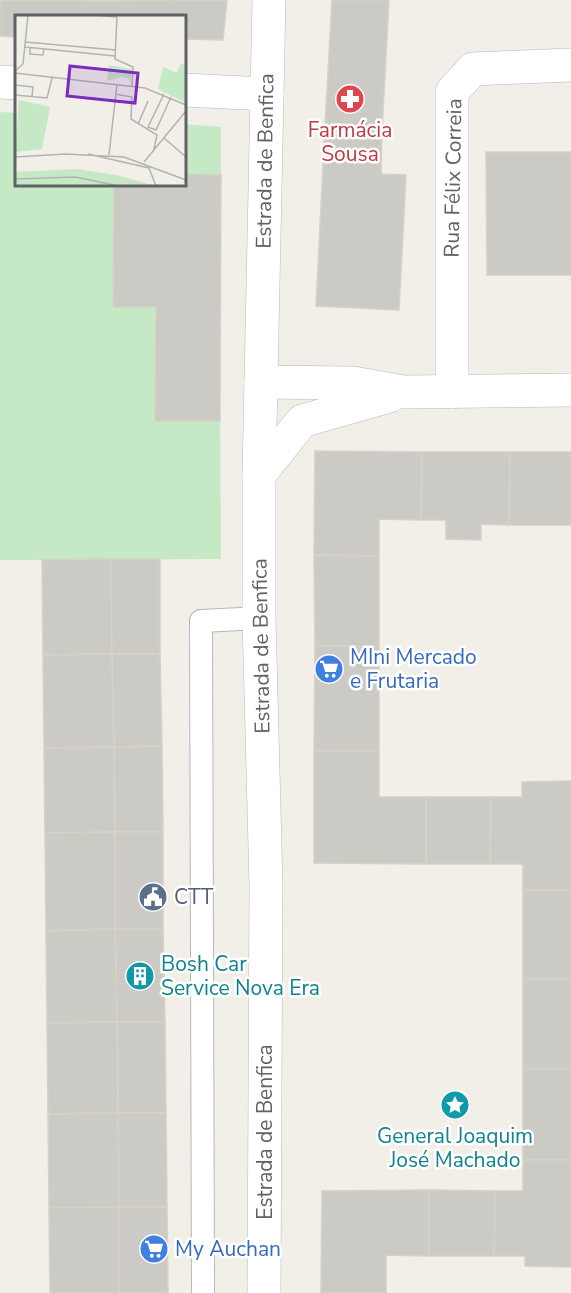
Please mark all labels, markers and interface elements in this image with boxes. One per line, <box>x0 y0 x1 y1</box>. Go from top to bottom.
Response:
inset map <box>15 15 186 186</box>
street label: Estrada de Benfica <box>249 73 281 249</box>
pharmacy icon: Farmácia Sousa <box>334 83 366 115</box>
street label: Rua Félix Correia <box>438 98 468 258</box>
place label: Farmácia Sousa <box>308 116 392 168</box>
street label: Estrada de Benfica <box>245 558 277 734</box>
place label: MIni Mercado e Frutaria <box>350 643 477 695</box>
supermarket icon: MIni Mercado e Frutaria <box>313 653 345 685</box>
public building icon: CTT <box>137 881 169 913</box>
place label: CTT <box>174 883 214 911</box>
place label: Bosh Car Service Nova Era <box>161 950 320 1002</box>
building icon: Bosh Car Service Nova Era <box>124 960 156 992</box>
street label: Estrada de Benfica <box>251 1044 279 1220</box>
place icon: General Joaquim José Machado <box>439 1089 471 1121</box>
place label: General Joaquim José Machado <box>377 1122 533 1174</box>
supermarket icon: My Auchan <box>138 1233 170 1265</box>
place label: My Auchan <box>175 1235 281 1263</box>

